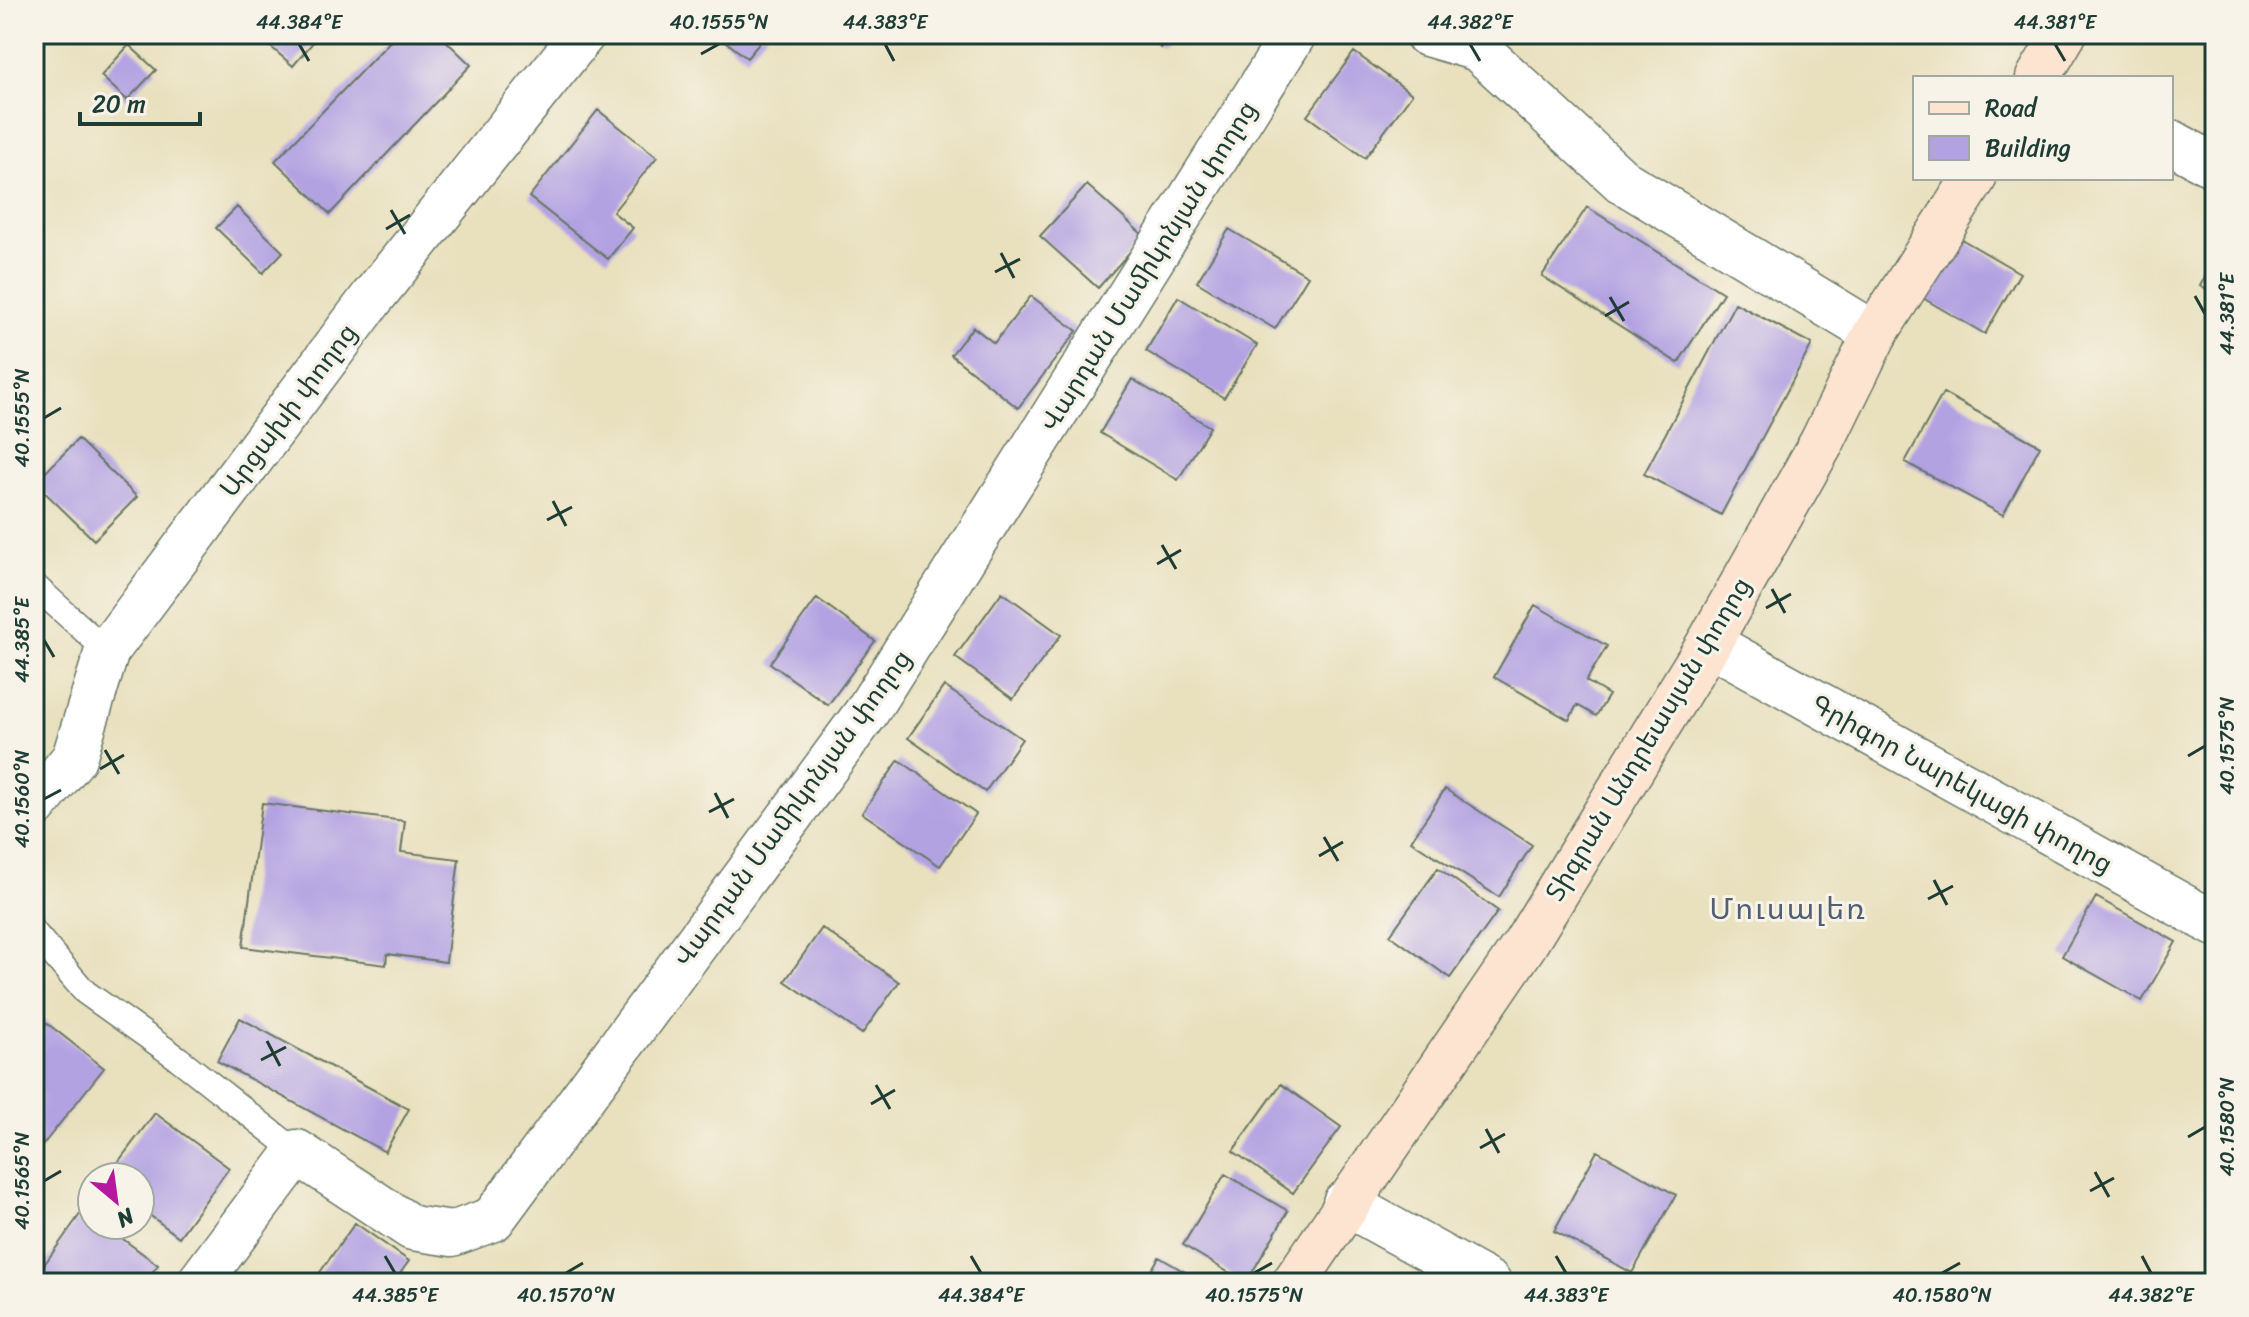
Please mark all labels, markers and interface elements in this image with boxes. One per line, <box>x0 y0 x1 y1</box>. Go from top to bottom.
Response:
text: 44.384°E <box>256 5 344 40</box>
text: 40.1555°N <box>670 5 769 40</box>
text: 44.383°E <box>843 5 929 40</box>
text: 44.382°E <box>1427 5 1515 40</box>
text: 44.381°E <box>2014 5 2098 40</box>
scale bar <box>80 76 200 126</box>
legend <box>1913 76 2173 180</box>
text: 20 m <box>92 83 146 125</box>
text: Road <box>1985 87 2039 129</box>
street label: Վարդան Մամիկոնյան փողոց <box>1027 91 1269 441</box>
text: Building <box>1985 127 2071 169</box>
text: 44.381°E <box>2210 271 2245 355</box>
street label: Արցախի փողոց <box>207 313 369 507</box>
text: 40.1555°N <box>5 368 40 467</box>
street label: Տիգրան Անդրեասյան փողոց <box>1532 568 1764 910</box>
text: 44.385°E <box>5 595 40 683</box>
street label: Վարդան Մամիկոնյան փողոց <box>661 639 923 977</box>
street label: Գրիգոր Նարեկացի փողոց <box>1802 682 2122 886</box>
text: 40.1575°N <box>2210 697 2245 795</box>
text: 40.1560°N <box>5 750 40 848</box>
district label: Մուսալեռ <box>1709 882 1867 936</box>
text: 40.1580°N <box>2210 1077 2245 1177</box>
text: 40.1565°N <box>5 1132 40 1230</box>
north arrow <box>76 1161 156 1241</box>
text: N <box>109 1197 142 1239</box>
text: 44.385°E <box>352 1278 440 1313</box>
text: 40.1570°N <box>517 1278 615 1313</box>
text: 44.384°E <box>938 1278 1026 1313</box>
text: 40.1575°N <box>1205 1278 1303 1313</box>
text: 44.383°E <box>1524 1278 1610 1313</box>
text: 40.1580°N <box>1892 1278 1992 1313</box>
text: 44.382°E <box>2108 1278 2196 1313</box>

